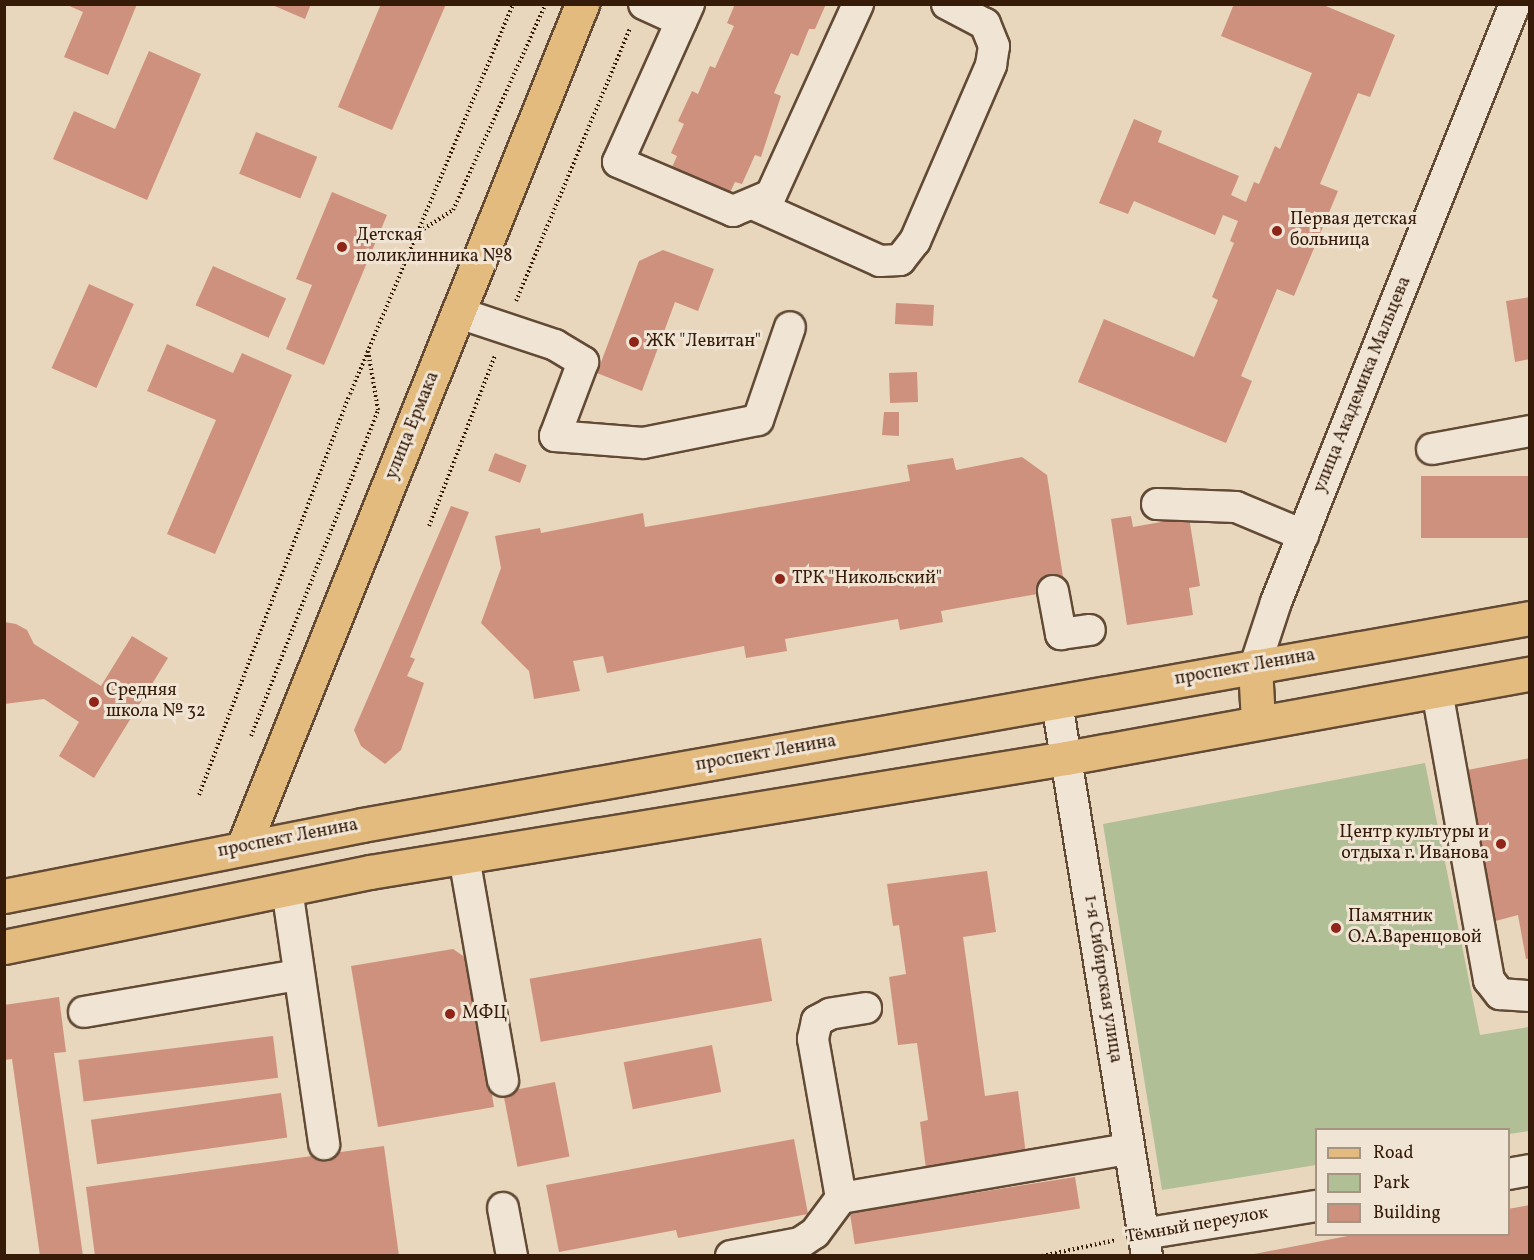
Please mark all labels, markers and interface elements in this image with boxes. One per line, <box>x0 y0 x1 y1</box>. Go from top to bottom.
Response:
place label: Первая детская больница <box>1290 210 1417 252</box>
marker: Первая детская больница <box>1268 222 1286 240</box>
place label: Детская поликлинника №8 <box>356 226 512 268</box>
marker: Детская поликлинника №8 <box>333 238 351 256</box>
street label: улица Академика Мальцева <box>1310 274 1416 496</box>
place label: ЖК "Левитан" <box>646 331 761 353</box>
marker: ЖК "Левитан" <box>627 335 641 349</box>
street label: улица Ермака <box>382 369 444 483</box>
place label: ТРК "Никольский" <box>792 568 942 590</box>
marker: ТРК "Никольский" <box>773 572 787 586</box>
street label: проспект Ленина <box>1173 645 1317 691</box>
place label: Средняя школа № 32 <box>106 681 206 724</box>
marker: Средняя школа № 32 <box>87 695 101 709</box>
street label: проспект Ленина <box>694 731 838 777</box>
street label: проспект Ленина <box>216 815 360 863</box>
place label: Центр культуры и отдыха г. Иванова <box>1339 823 1489 866</box>
marker: Центр культуры и отдыха г. Иванова <box>1494 837 1508 851</box>
street label: 1-я Сибирская улица <box>1078 893 1126 1065</box>
place label: Памятник О.А.Варенцовой <box>1348 907 1482 950</box>
marker: Памятник О.А.Варенцовой <box>1329 921 1343 935</box>
place label: МФЦ <box>462 1003 507 1025</box>
marker: МФЦ <box>443 1007 457 1021</box>
legend <box>1315 1128 1510 1236</box>
text: Road <box>1373 1141 1414 1166</box>
text: Park <box>1373 1171 1410 1196</box>
text: Building <box>1373 1201 1441 1226</box>
street label: Тёмный переулок <box>1124 1203 1270 1249</box>

